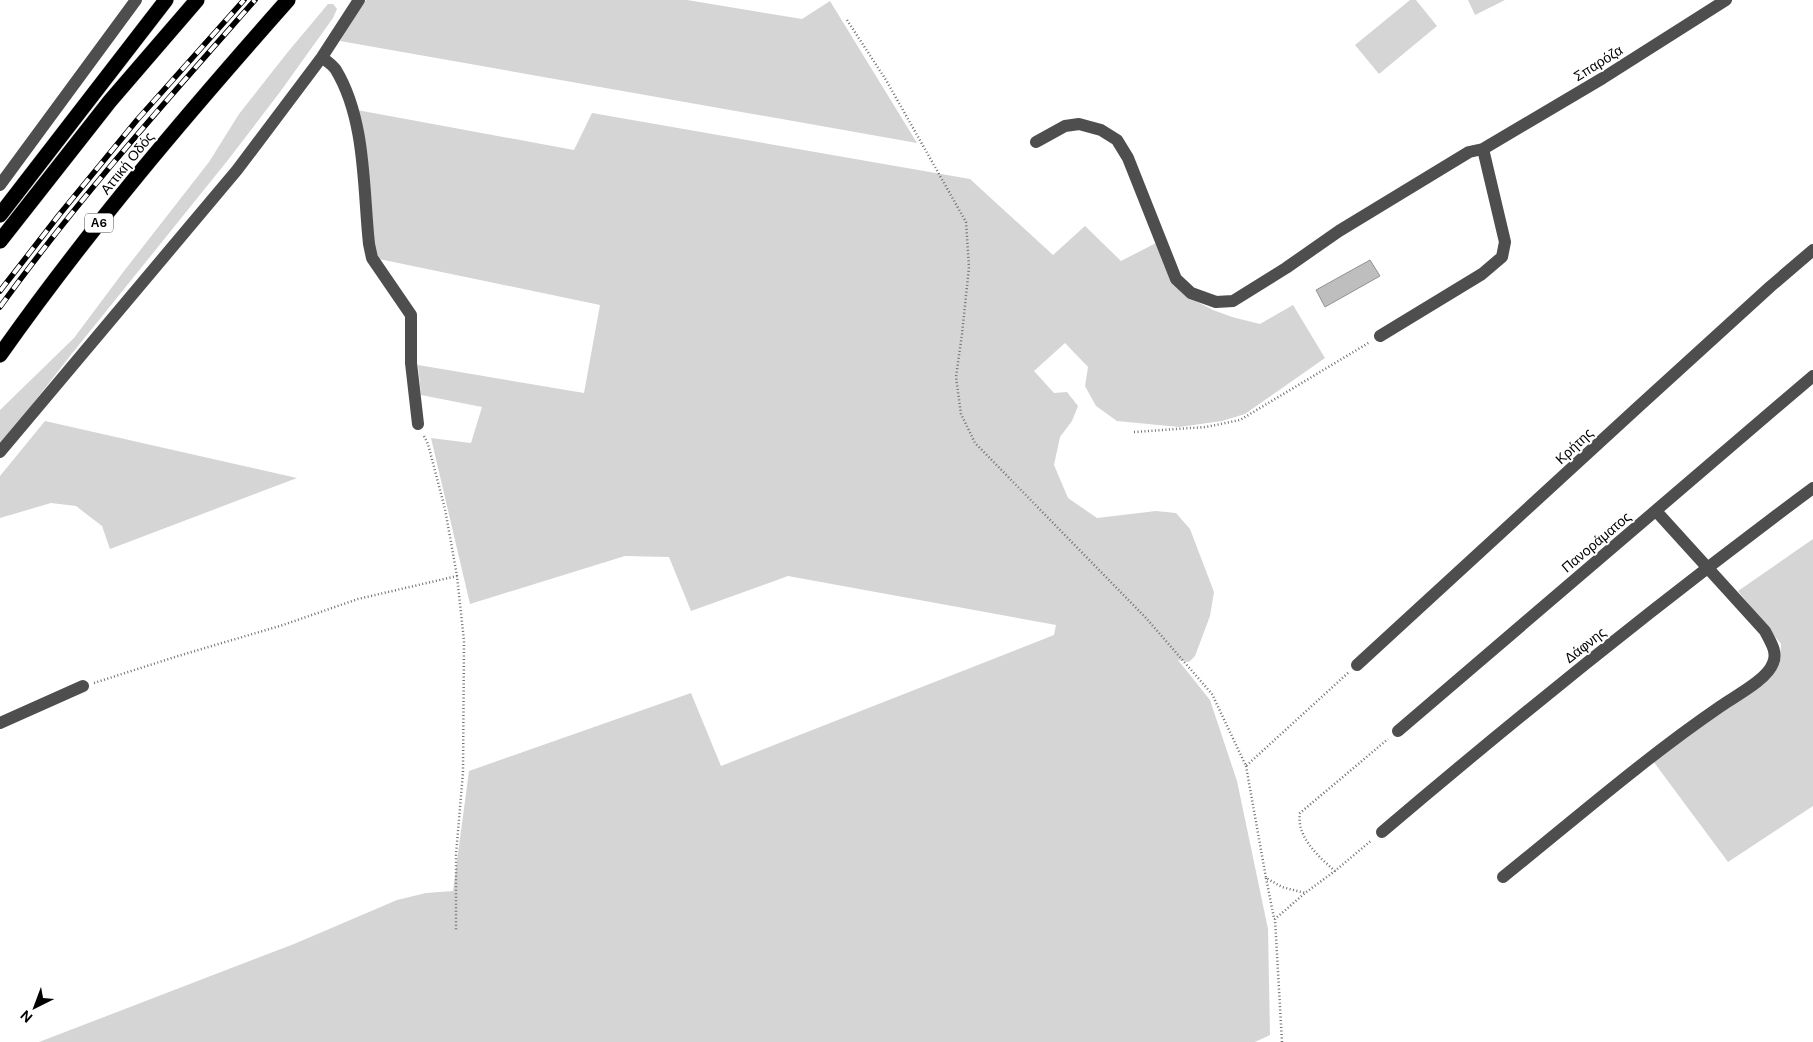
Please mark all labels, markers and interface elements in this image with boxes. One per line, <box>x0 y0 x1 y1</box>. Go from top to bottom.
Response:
street label: Σπαρόζα <box>1570 41 1626 85</box>
street label: Αττική Οδός <box>96 128 158 198</box>
road number: Α6 <box>85 214 113 232</box>
street label: Κρήτης <box>1551 424 1597 468</box>
street label: Πανοράματος <box>1558 508 1635 576</box>
street label: Δάφνης <box>1561 623 1610 667</box>
north arrow <box>10 982 60 1032</box>
text: N <box>16 1007 36 1027</box>

